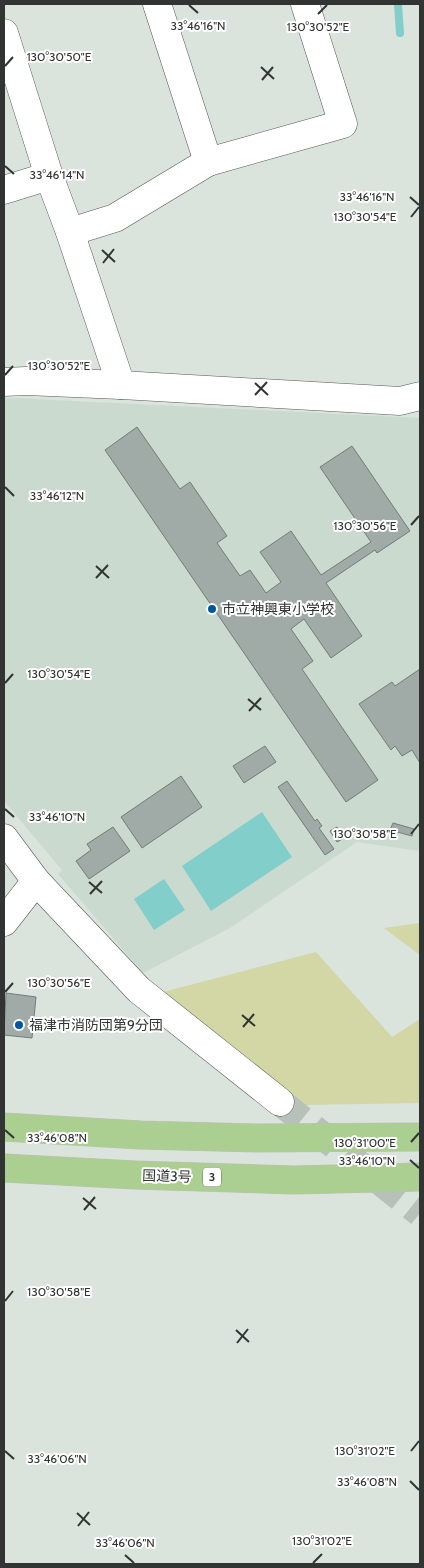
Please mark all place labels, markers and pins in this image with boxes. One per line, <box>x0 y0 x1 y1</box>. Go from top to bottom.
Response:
place label: 市立神興東小学校 <box>222 600 334 618</box>
marker: 市立神興東小学校 <box>206 603 218 615</box>
place label: 福津市消防団第9分団 <box>29 1016 163 1034</box>
marker: 福津市消防団第9分団 <box>13 1019 25 1031</box>

